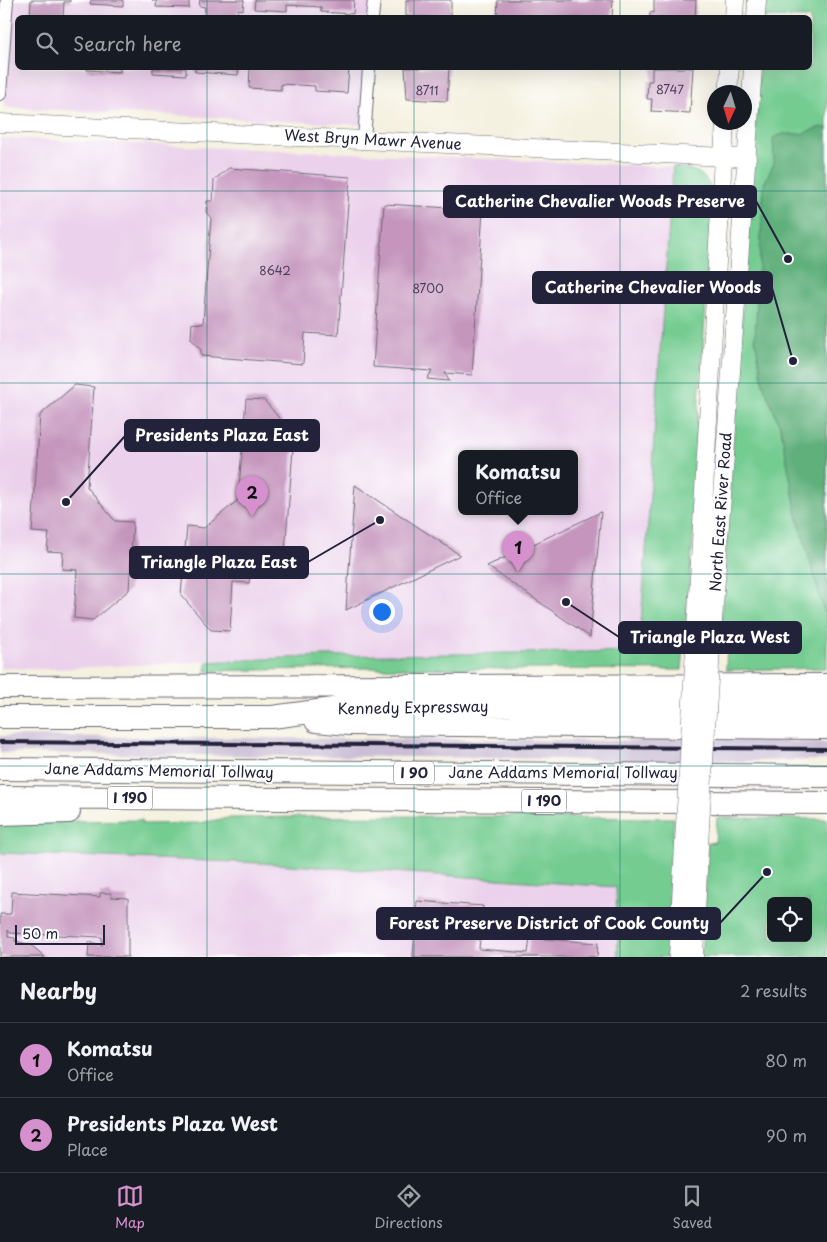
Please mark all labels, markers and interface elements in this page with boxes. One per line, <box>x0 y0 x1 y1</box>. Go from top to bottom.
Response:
search box <box>15 15 812 70</box>
icon: search <box>33 29 61 57</box>
text: Search here <box>73 29 182 57</box>
house number: 8747 <box>656 80 684 98</box>
house number: 8711 <box>415 81 439 99</box>
north arrow <box>707 85 752 130</box>
street label: West Bryn Mawr Avenue <box>284 122 462 155</box>
callout: Catherine Chevalier Woods Preserve <box>444 186 756 217</box>
text: Catherine Chevalier Woods Preserve <box>455 188 745 212</box>
house number: 8642 <box>259 261 291 279</box>
callout: Catherine Chevalier Woods <box>533 272 772 303</box>
text: Catherine Chevalier Woods <box>545 274 762 298</box>
house number: 8700 <box>412 279 444 297</box>
callout: Presidents Plaza East <box>125 420 319 451</box>
text: Presidents Plaza East <box>135 422 309 446</box>
street label: North East River Road <box>702 431 737 592</box>
popup <box>458 450 578 515</box>
text: Komatsu <box>475 457 561 485</box>
pin: 2 <box>236 476 268 517</box>
text: Office <box>475 485 522 509</box>
pin: 1 <box>502 531 534 572</box>
callout: Triangle Plaza East <box>130 547 308 578</box>
text: Triangle Plaza East <box>141 549 297 573</box>
your location <box>369 599 395 625</box>
callout: Triangle Plaza West <box>619 622 801 653</box>
text: Triangle Plaza West <box>630 624 791 648</box>
street label: Kennedy Expressway <box>337 694 489 719</box>
street label: Jane Addams Memorial Tollway <box>44 756 274 783</box>
street label: Jane Addams Memorial Tollway <box>448 760 678 783</box>
road number: I 90 <box>394 761 434 784</box>
road number: I 190 <box>108 786 152 810</box>
road number: I 190 <box>522 789 566 812</box>
map controls <box>767 897 812 942</box>
button: locate <box>767 897 812 942</box>
callout: Forest Preserve District of Cook County <box>377 908 720 939</box>
text: Forest Preserve District of Cook County <box>389 910 709 934</box>
scale bar <box>15 922 105 945</box>
text: 50 m <box>22 923 58 944</box>
text: Nearby <box>20 974 97 1006</box>
text: 2 results <box>740 978 807 1002</box>
text: Komatsu <box>67 1034 153 1062</box>
text: 1 <box>32 1048 40 1072</box>
text: 80 m <box>765 1048 807 1072</box>
text: Office <box>67 1062 114 1086</box>
text: Presidents Plaza West <box>67 1109 278 1137</box>
text: 2 <box>30 1123 42 1147</box>
text: 90 m <box>766 1123 807 1147</box>
text: Place <box>67 1137 108 1161</box>
tab: Map <box>115 1182 145 1233</box>
tab: Directions <box>375 1182 443 1233</box>
tab: Saved <box>672 1182 712 1233</box>

